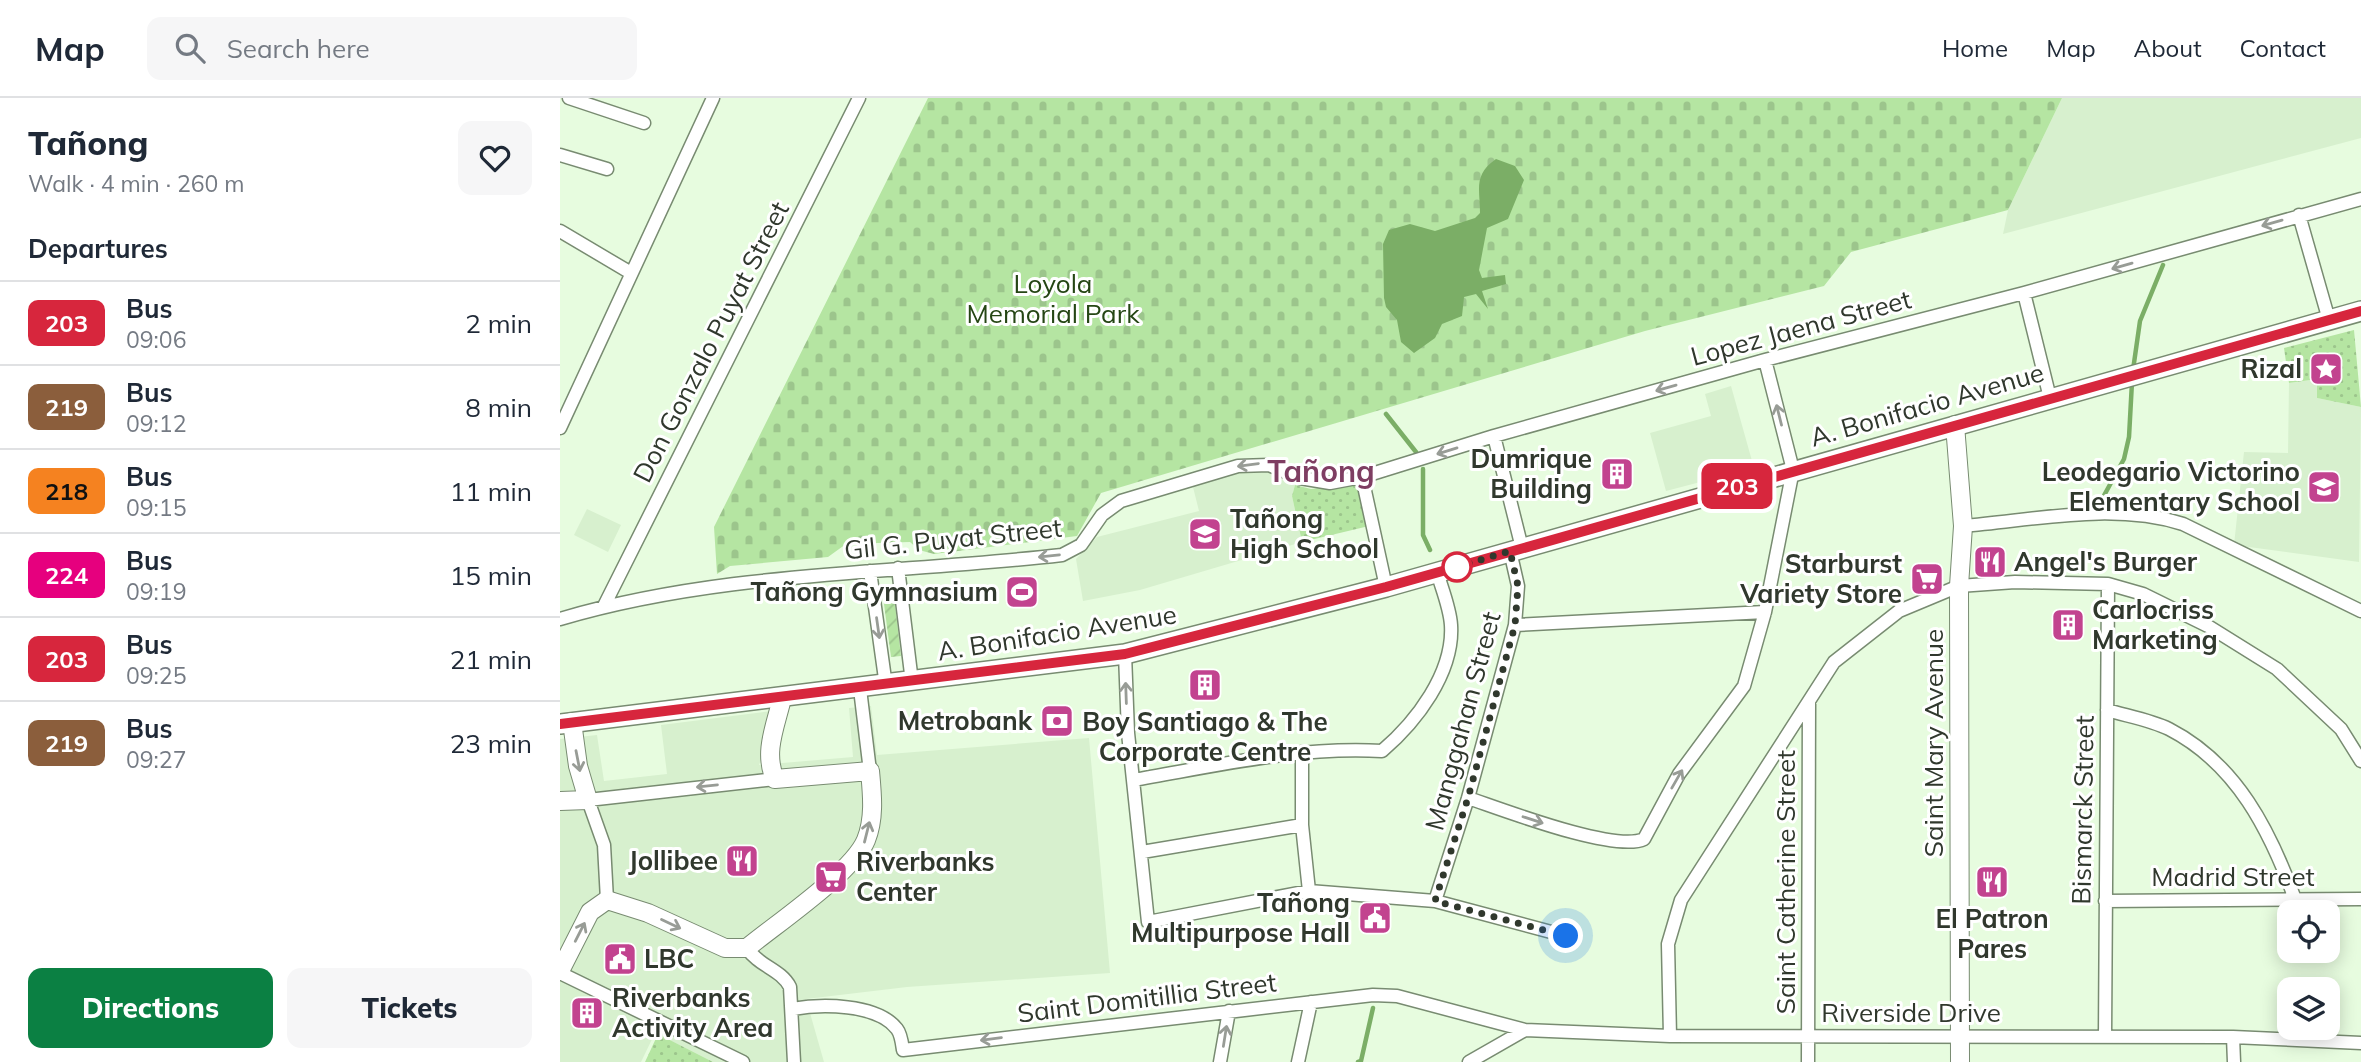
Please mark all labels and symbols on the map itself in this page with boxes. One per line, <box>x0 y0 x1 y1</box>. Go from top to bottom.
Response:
street label: Don Gonzalo Puyat Street <box>625 196 796 488</box>
one-way arrow <box>2261 218 2283 231</box>
one-way arrow <box>2112 260 2134 273</box>
park label: Loyola Memorial Park <box>966 267 1140 330</box>
street label: Lopez Jaena Street <box>1687 282 1915 373</box>
place icon: Rizal <box>2307 350 2345 388</box>
place label: Rizal <box>2241 352 2302 385</box>
street label: A. Bonifacio Avenue <box>1806 355 2048 454</box>
one-way arrow <box>1655 382 1677 395</box>
one-way arrow <box>1772 404 1785 427</box>
place label: Dumrique Building <box>1470 442 1592 505</box>
one-way arrow <box>1437 445 1459 458</box>
district label: Tañong <box>1267 452 1375 490</box>
building icon: Dumrique Building <box>1598 455 1636 493</box>
place label: Leodegario Victorino Elementary School <box>2042 455 2300 518</box>
one-way arrow <box>1237 459 1260 472</box>
line badge: 203 <box>1697 463 1777 509</box>
school or university icon: Leodegario Victorino Elementary School <box>2305 468 2343 506</box>
place label: Tañong High School <box>1230 502 1379 565</box>
street label: Gil G. Puyat Street <box>843 511 1063 566</box>
school or university icon: Tañong High School <box>1186 515 1224 553</box>
restaurant icon: Angel's Burger <box>1971 543 2009 581</box>
place label: Angel's Burger <box>2014 545 2198 578</box>
place label: Starburst Variety Store <box>1739 547 1902 610</box>
one-way arrow <box>1038 550 1061 563</box>
unlabelled marker <box>1442 552 1472 582</box>
supermarket icon: Starburst Variety Store <box>1908 560 1946 598</box>
sports icon: Tañong Gymnasium <box>1003 573 1041 611</box>
place label: Tañong Gymnasium <box>751 575 998 608</box>
place label: Carlocriss Marketing <box>2092 593 2218 656</box>
street label: A. Bonifacio Avenue <box>935 597 1179 668</box>
building icon: Carlocriss Marketing <box>2049 606 2087 644</box>
street label: Manggahan Street <box>1417 608 1508 834</box>
one-way arrow <box>872 616 885 639</box>
street label: Saint Mary Avenue <box>1917 629 1950 857</box>
building icon: Boy Santiago & The Corporate Centre <box>1186 666 1224 704</box>
one-way arrow <box>1120 681 1133 704</box>
bank icon: Metrobank <box>1038 702 1076 740</box>
place label: Metrobank <box>898 704 1033 737</box>
place label: Boy Santiago & The Corporate Centre <box>1082 705 1328 768</box>
street label: Bismarck Street <box>2064 715 2101 905</box>
one-way arrow <box>572 749 585 772</box>
street label: Saint Catherine Street <box>1769 750 1802 1014</box>
one-way arrow <box>1670 770 1684 790</box>
one-way arrow <box>697 780 719 793</box>
one-way arrow <box>1521 815 1543 827</box>
one-way arrow <box>861 821 874 843</box>
restaurant icon: Jollibee <box>723 842 761 880</box>
place label: Jollibee <box>628 844 718 877</box>
place label: Riverbanks Center <box>856 845 994 908</box>
supermarket icon: Riverbanks Center <box>812 858 850 896</box>
street label: Madrid Street <box>2151 860 2315 893</box>
restaurant icon: El Patron Pares <box>1973 863 2011 901</box>
place label: Tañong Multipurpose Hall <box>1131 886 1350 949</box>
public building icon: Tañong Multipurpose Hall <box>1356 899 1394 937</box>
place label: El Patron Pares <box>1935 902 2049 965</box>
one-way arrow <box>660 917 681 931</box>
your location <box>1548 918 1583 953</box>
one-way arrow <box>573 922 587 943</box>
public building icon: LBC <box>601 940 639 978</box>
place label: LBC <box>644 942 694 975</box>
street label: Saint Domitillia Street <box>1016 965 1278 1030</box>
place label: Riverbanks Activity Area <box>612 981 773 1044</box>
building icon: Riverbanks Activity Area <box>568 994 606 1032</box>
street label: Riverside Drive <box>1821 996 2001 1029</box>
one-way arrow <box>1219 1026 1232 1048</box>
one-way arrow <box>980 1032 1003 1045</box>

